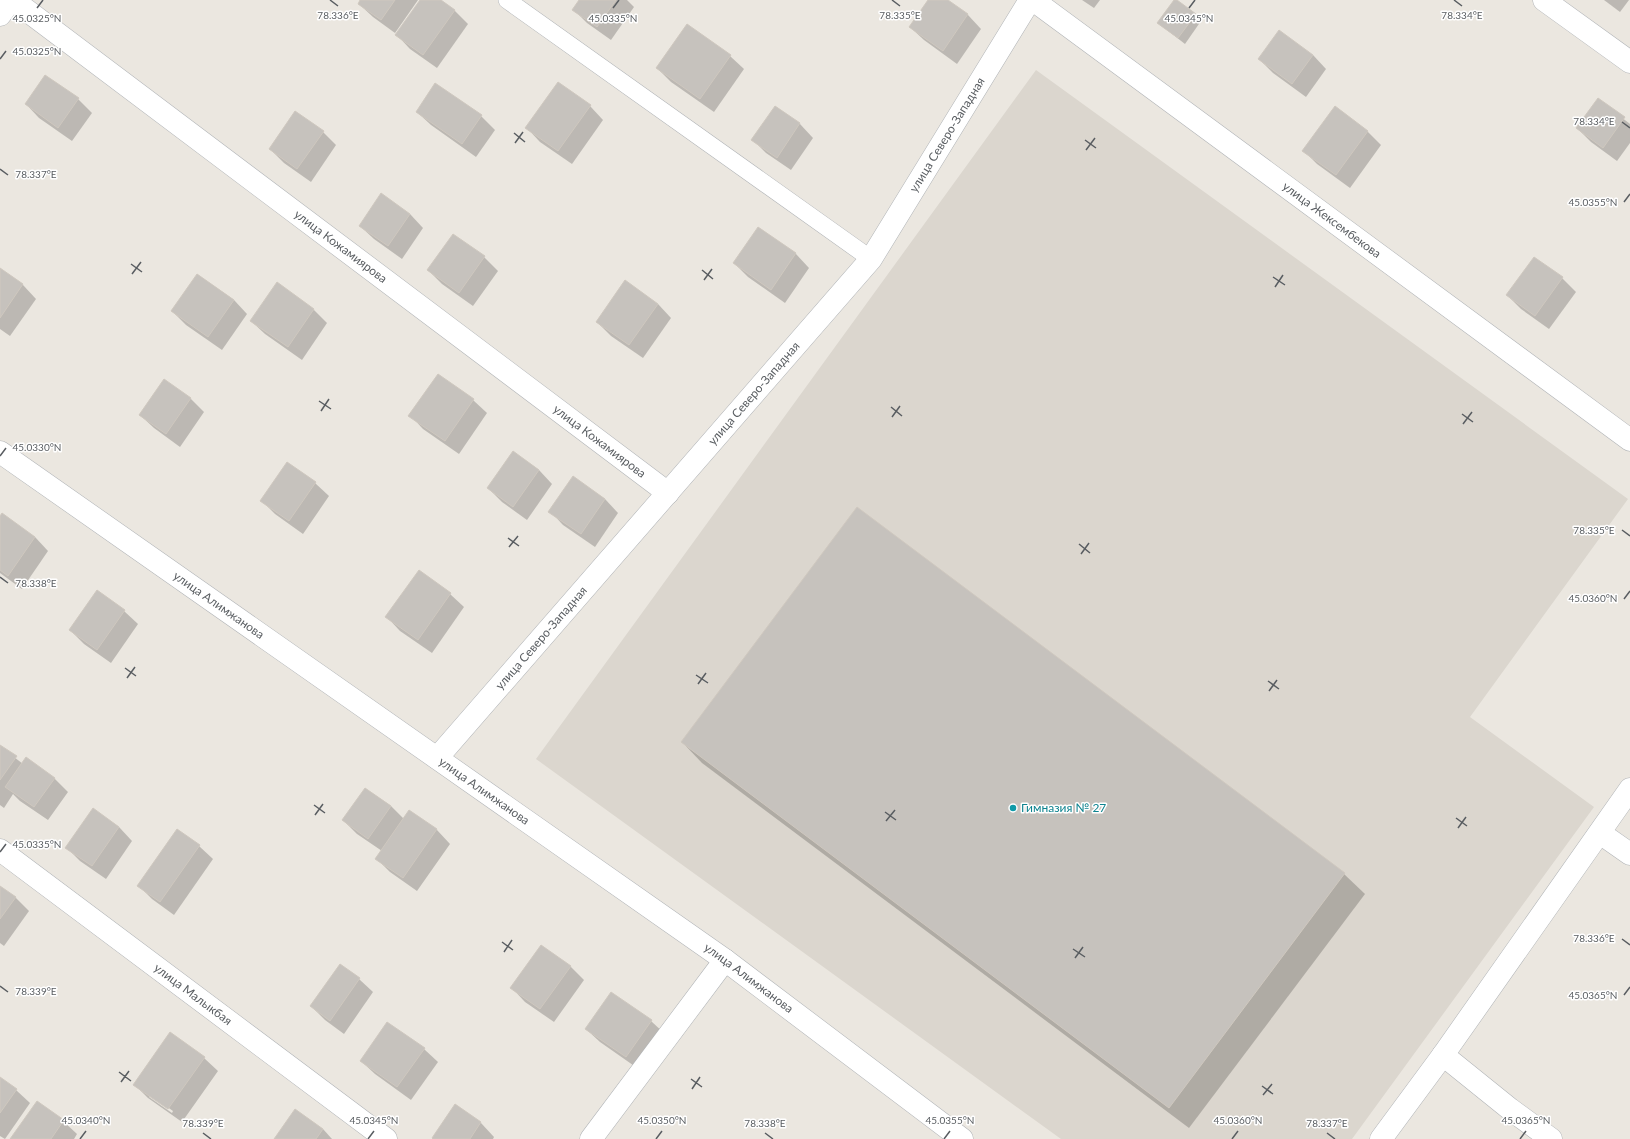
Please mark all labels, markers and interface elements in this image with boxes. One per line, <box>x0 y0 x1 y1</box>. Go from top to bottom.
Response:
text: 78.336°E <box>317 9 359 21</box>
text: 78.335°E <box>879 9 921 21</box>
text: 78.334°E <box>1441 9 1483 21</box>
text: 45.0325°N <box>13 12 61 24</box>
text: 45.0335°N <box>589 12 637 24</box>
text: 45.0345°N <box>1165 12 1213 24</box>
text: 45.0325°N <box>13 45 61 57</box>
street label: улица Северо-Западная <box>906 74 988 195</box>
text: 78.334°E <box>1573 115 1615 127</box>
text: 78.337°E <box>15 168 57 180</box>
street label: улица Жексембекова <box>1280 178 1384 261</box>
text: 45.0355°N <box>1569 196 1617 208</box>
street label: улица Кожамиярова <box>292 206 390 286</box>
street label: улица Северо-Западная <box>705 338 803 448</box>
street label: улица Кожамиярова <box>550 401 649 481</box>
text: 45.0330°N <box>13 441 61 453</box>
text: 78.335°E <box>1573 524 1615 536</box>
street label: улица Алимжанова <box>171 568 267 642</box>
text: 78.338°E <box>15 577 57 589</box>
street label: улица Северо-Западная <box>492 583 590 692</box>
text: 45.0360°N <box>1569 592 1617 604</box>
street label: улица Алимжанова <box>436 754 533 828</box>
place label: Гимназия № 27 <box>1021 800 1106 815</box>
marker: Гимназия № 27 <box>1008 803 1018 813</box>
text: 45.0335°N <box>13 838 61 850</box>
text: 78.336°E <box>1573 932 1615 944</box>
street label: улица Алимжанова <box>701 940 796 1016</box>
street label: улица Малыкбая <box>151 960 235 1028</box>
text: 78.339°E <box>15 985 57 997</box>
text: 45.0365°N <box>1569 989 1617 1001</box>
text: 45.0340°N <box>62 1114 110 1126</box>
text: 45.0345°N <box>350 1114 398 1126</box>
text: 45.0350°N <box>638 1114 686 1126</box>
text: 45.0355°N <box>926 1114 974 1126</box>
text: 45.0360°N <box>1214 1114 1262 1126</box>
text: 45.0365°N <box>1502 1114 1550 1126</box>
text: 78.339°E <box>182 1117 224 1129</box>
text: 78.338°E <box>744 1117 786 1129</box>
text: 78.337°E <box>1306 1117 1348 1129</box>

